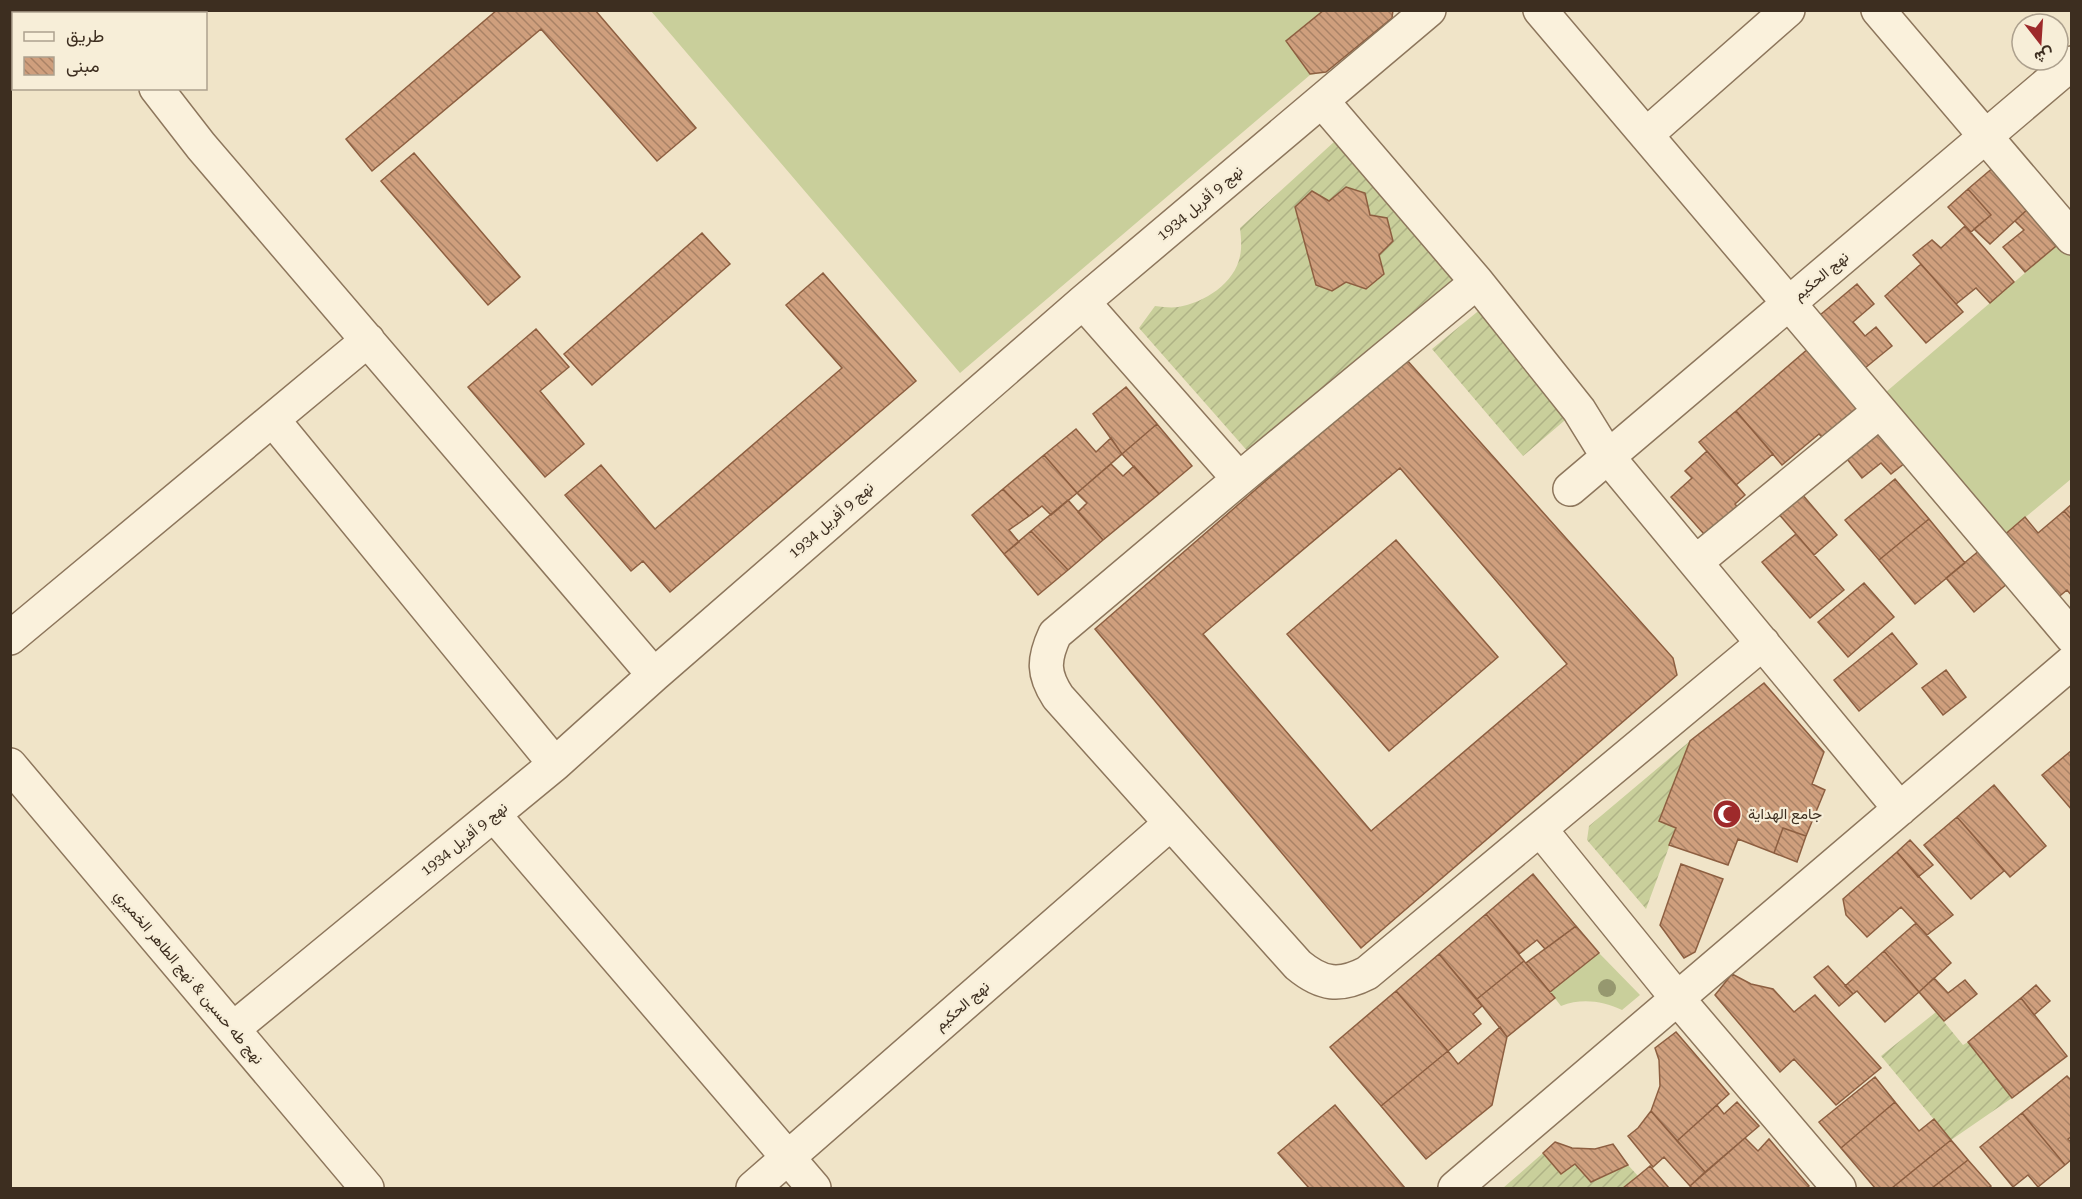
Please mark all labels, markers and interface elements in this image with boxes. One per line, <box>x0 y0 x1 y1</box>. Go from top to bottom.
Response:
legend <box>12 12 207 90</box>
north arrow <box>2010 12 2070 72</box>
text: طريق <box>66 25 104 47</box>
text: ش <box>2032 44 2056 68</box>
text: مبنى <box>66 55 100 77</box>
street label: نهج 9 أفريل 1934 <box>1153 162 1248 246</box>
street label: نهج الحكيم <box>1790 248 1854 306</box>
street label: نهج 9 أفريل 1934 <box>785 478 879 563</box>
street label: نهج 9 أفريل 1934 <box>417 798 512 881</box>
mosque icon: جامع الهداية <box>1711 798 1743 830</box>
place label: جامع الهداية <box>1748 805 1822 825</box>
street label: نهج طه حسين & نهج الطاهر الخميري <box>108 886 267 1070</box>
street label: نهج الحكيم <box>931 977 994 1036</box>

